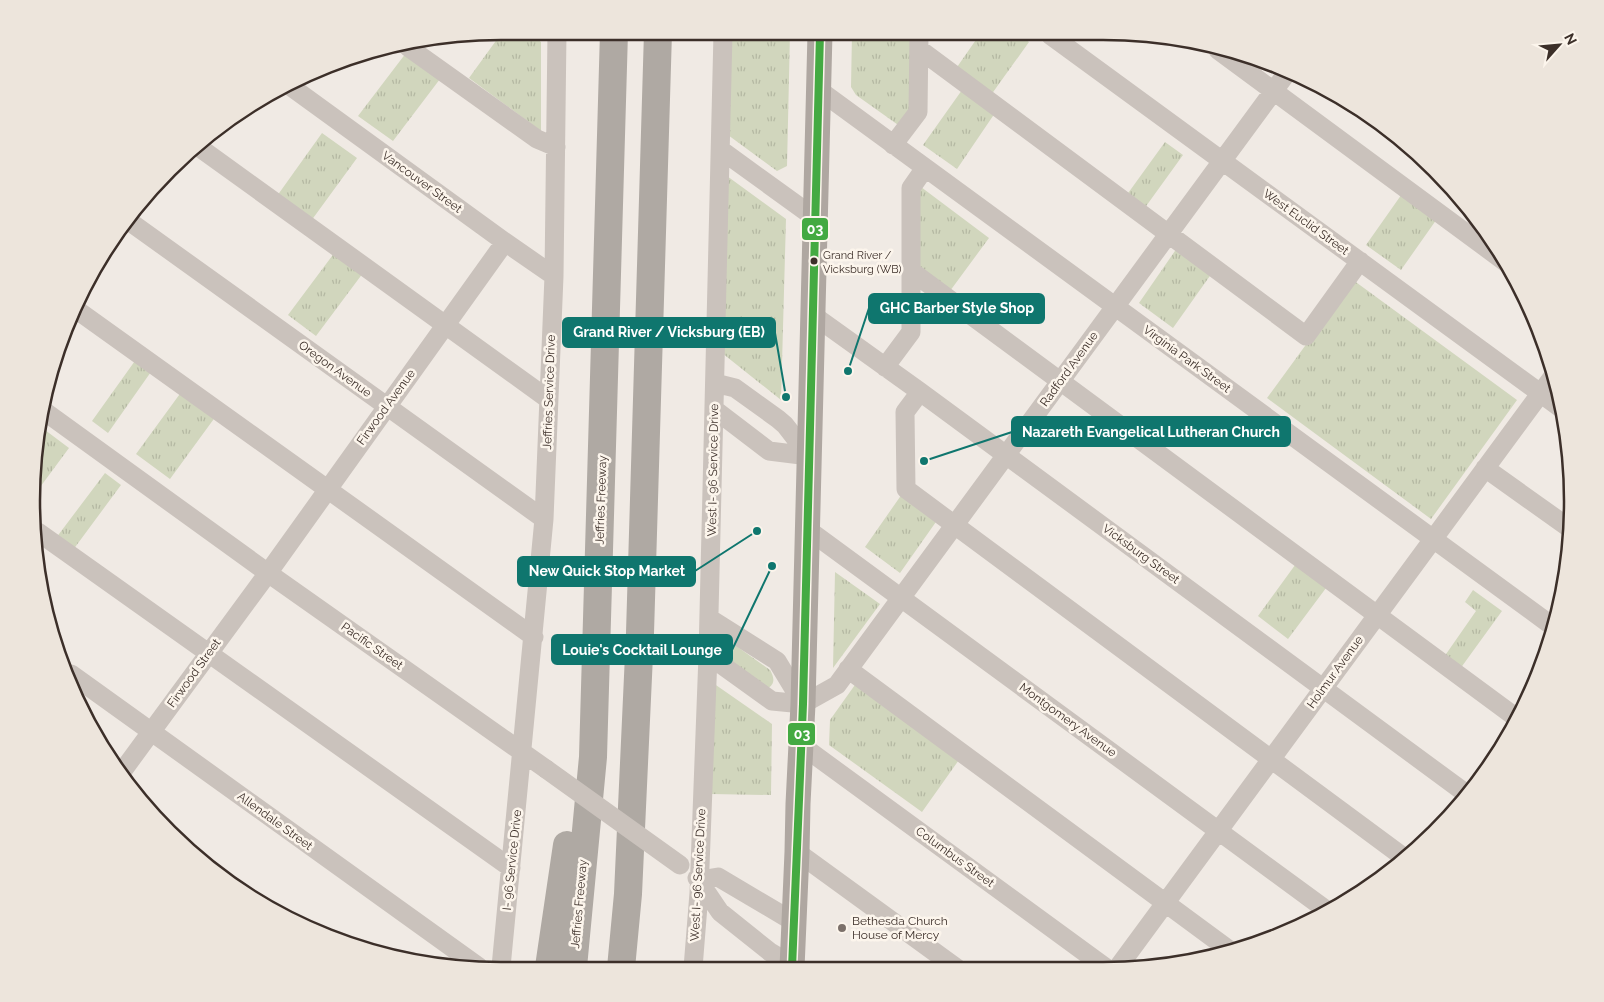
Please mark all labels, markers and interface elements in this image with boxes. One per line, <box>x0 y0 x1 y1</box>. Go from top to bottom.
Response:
north arrow <box>1534 20 1584 70</box>
text: N <box>1561 31 1580 47</box>
street label: Vancouver Street <box>379 148 465 216</box>
street label: West Euclid Street <box>1261 186 1351 258</box>
line badge: 03 <box>801 217 829 241</box>
text: 03 <box>807 221 823 237</box>
place label: Grand River / Vicksburg (WB) <box>823 249 901 276</box>
marker: Grand River / Vicksburg (WB) <box>809 256 819 266</box>
callout: GHC Barber Style Shop <box>869 294 1044 323</box>
text: GHC Barber Style Shop <box>880 300 1034 316</box>
callout: Grand River / Vicksburg (EB) <box>563 318 775 347</box>
street label: Virginia Park Street <box>1140 323 1234 395</box>
text: Grand River / Vicksburg (EB) <box>573 324 765 340</box>
street label: Radford Avenue <box>1037 329 1101 409</box>
street label: Jeffries Service Drive <box>540 334 558 450</box>
street label: Oregon Avenue <box>296 338 374 400</box>
street label: Firwood Avenue <box>354 366 418 448</box>
street label: West I- 96 Service Drive <box>705 403 721 537</box>
callout: Nazareth Evangelical Lutheran Church <box>1012 417 1290 446</box>
text: Nazareth Evangelical Lutheran Church <box>1022 424 1280 440</box>
street label: Jeffries Freeway <box>592 455 610 545</box>
street label: Vicksburg Street <box>1100 521 1182 587</box>
callout: New Quick Stop Market <box>518 557 695 586</box>
text: New Quick Stop Market <box>529 563 686 579</box>
street label: Pacific Street <box>338 620 406 672</box>
street label: Holmur Avenue <box>1304 633 1366 711</box>
callout: Louie's Cocktail Lounge <box>552 635 732 664</box>
street label: Firwood Street <box>164 636 224 710</box>
text: Louie's Cocktail Lounge <box>562 642 722 658</box>
street label: Montgomery Avenue <box>1017 680 1119 760</box>
line badge: 03 <box>787 722 816 746</box>
text: 03 <box>794 726 810 742</box>
street label: Allendale Street <box>235 789 315 853</box>
street label: West I- 96 Service Drive <box>688 808 708 942</box>
street label: I- 96 Service Drive <box>500 809 524 911</box>
street label: Columbus Street <box>913 824 997 890</box>
street label: Jeffries Freeway <box>568 858 590 949</box>
place label: Bethesda Church House of Mercy <box>852 914 948 942</box>
marker: Bethesda Church House of Mercy <box>836 922 848 934</box>

